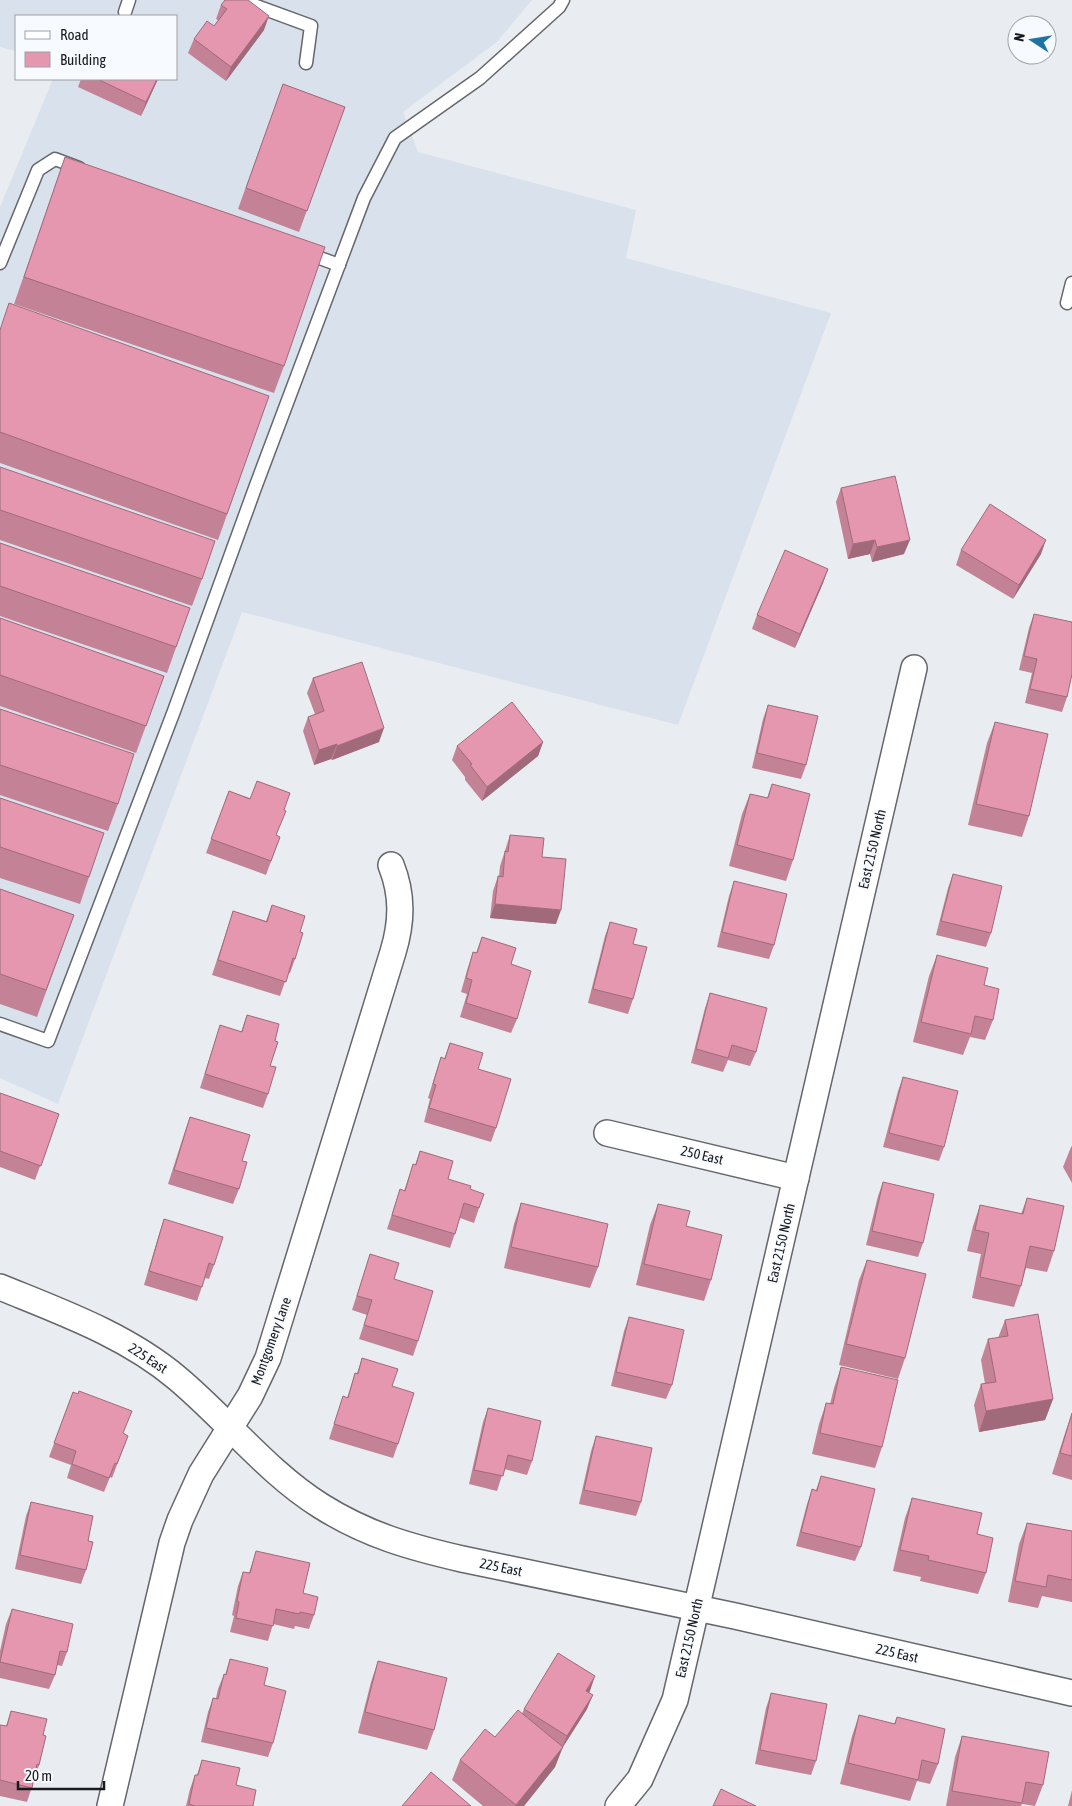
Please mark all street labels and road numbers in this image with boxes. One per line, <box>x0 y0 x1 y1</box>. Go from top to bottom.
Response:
street label: East 2150 North <box>855 808 889 890</box>
street label: 250 East <box>679 1142 725 1168</box>
street label: East 2150 North <box>764 1202 798 1284</box>
street label: Montgomery Lane <box>248 1295 294 1387</box>
street label: 225 East <box>126 1340 170 1376</box>
street label: 225 East <box>478 1555 524 1579</box>
street label: East 2150 North <box>672 1597 706 1679</box>
street label: 225 East <box>874 1640 920 1666</box>

